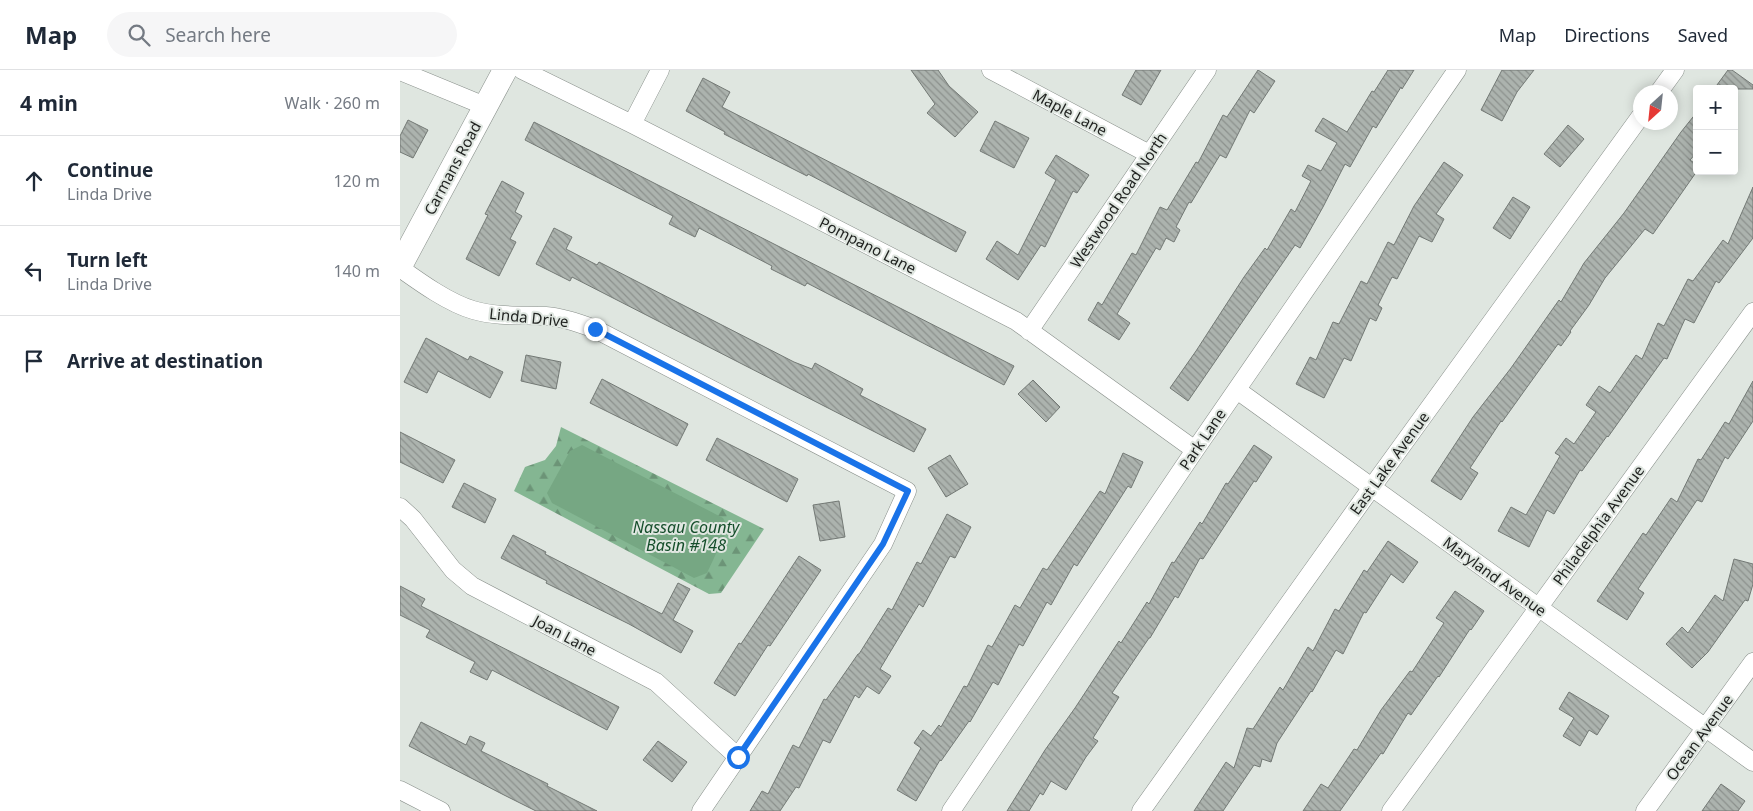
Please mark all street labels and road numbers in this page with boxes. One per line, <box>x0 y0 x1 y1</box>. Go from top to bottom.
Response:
street label: Maple Lane <box>1029 84 1111 140</box>
street label: Carmans Road <box>419 118 485 218</box>
street label: Westwood Road North <box>1065 128 1171 272</box>
street label: Pompano Lane <box>816 212 920 278</box>
street label: Linda Drive <box>488 303 570 331</box>
street label: Park Lane <box>1174 405 1230 473</box>
street label: East Lake Avenue <box>1345 408 1433 518</box>
street label: Philadelphia Avenue <box>1548 461 1648 589</box>
street label: Maryland Avenue <box>1439 532 1551 620</box>
street label: Joan Lane <box>528 609 600 660</box>
street label: Ocean Avenue <box>1661 690 1737 784</box>

